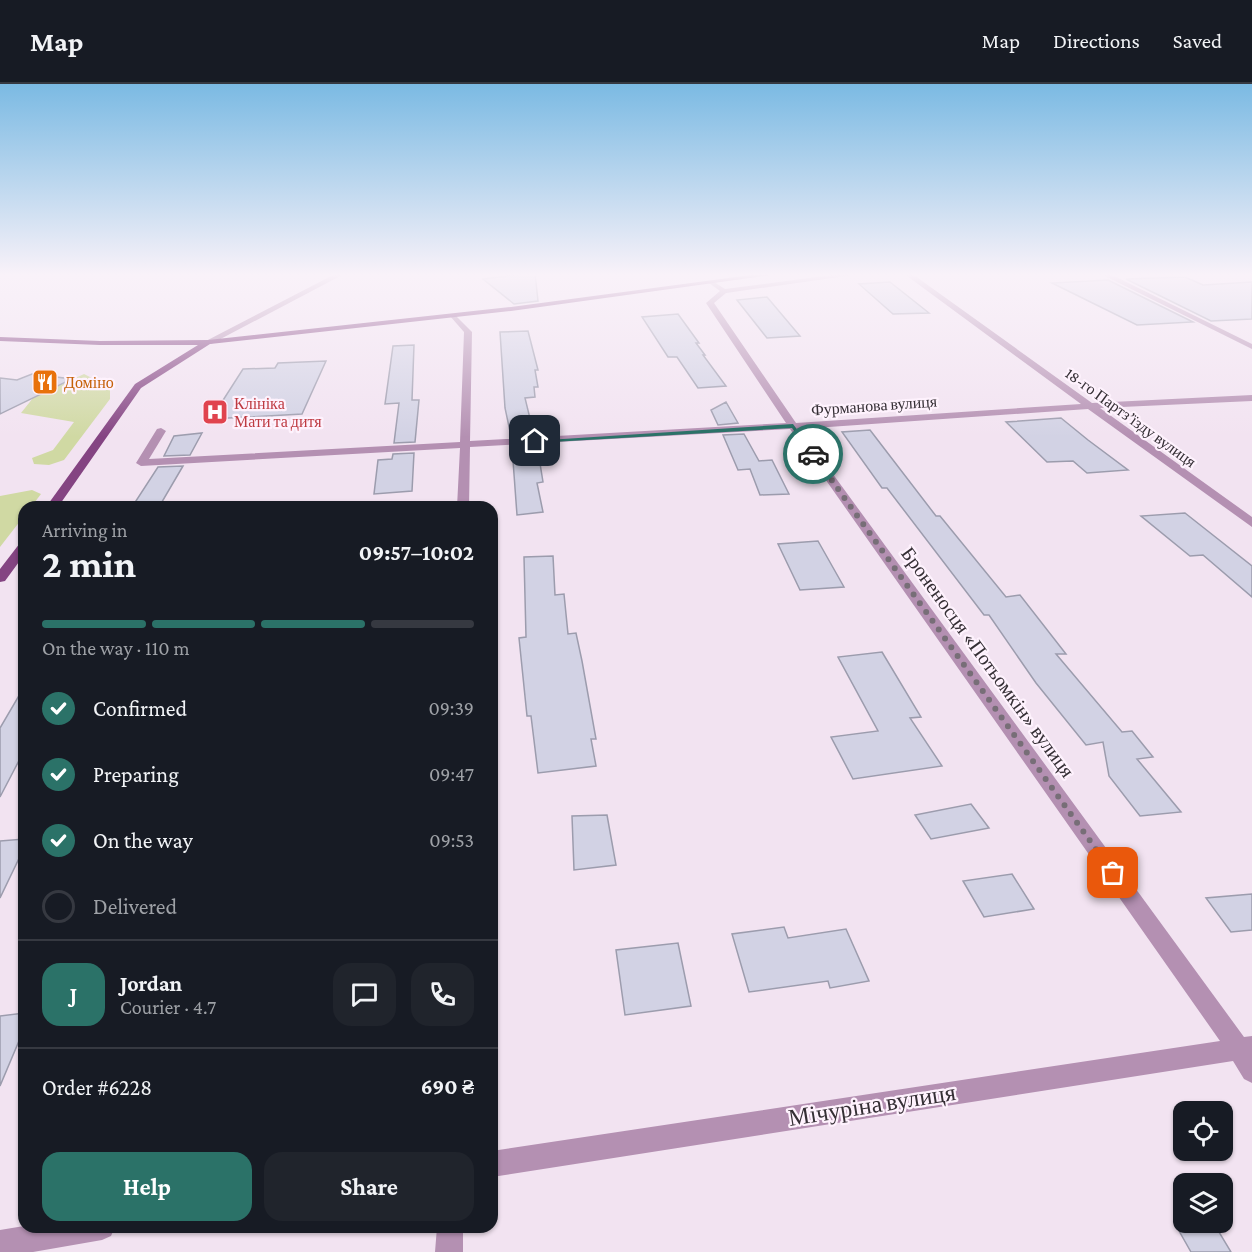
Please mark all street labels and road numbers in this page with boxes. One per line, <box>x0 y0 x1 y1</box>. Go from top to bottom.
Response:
street label: 18-го Партз’їзду вулиця <box>1062 364 1200 472</box>
street label: Фурманова вулиця <box>810 393 938 419</box>
street label: Броненосця «Потьомкін» вулиця <box>896 543 1079 782</box>
street label: Мічуріна вулиця <box>786 1078 957 1131</box>

